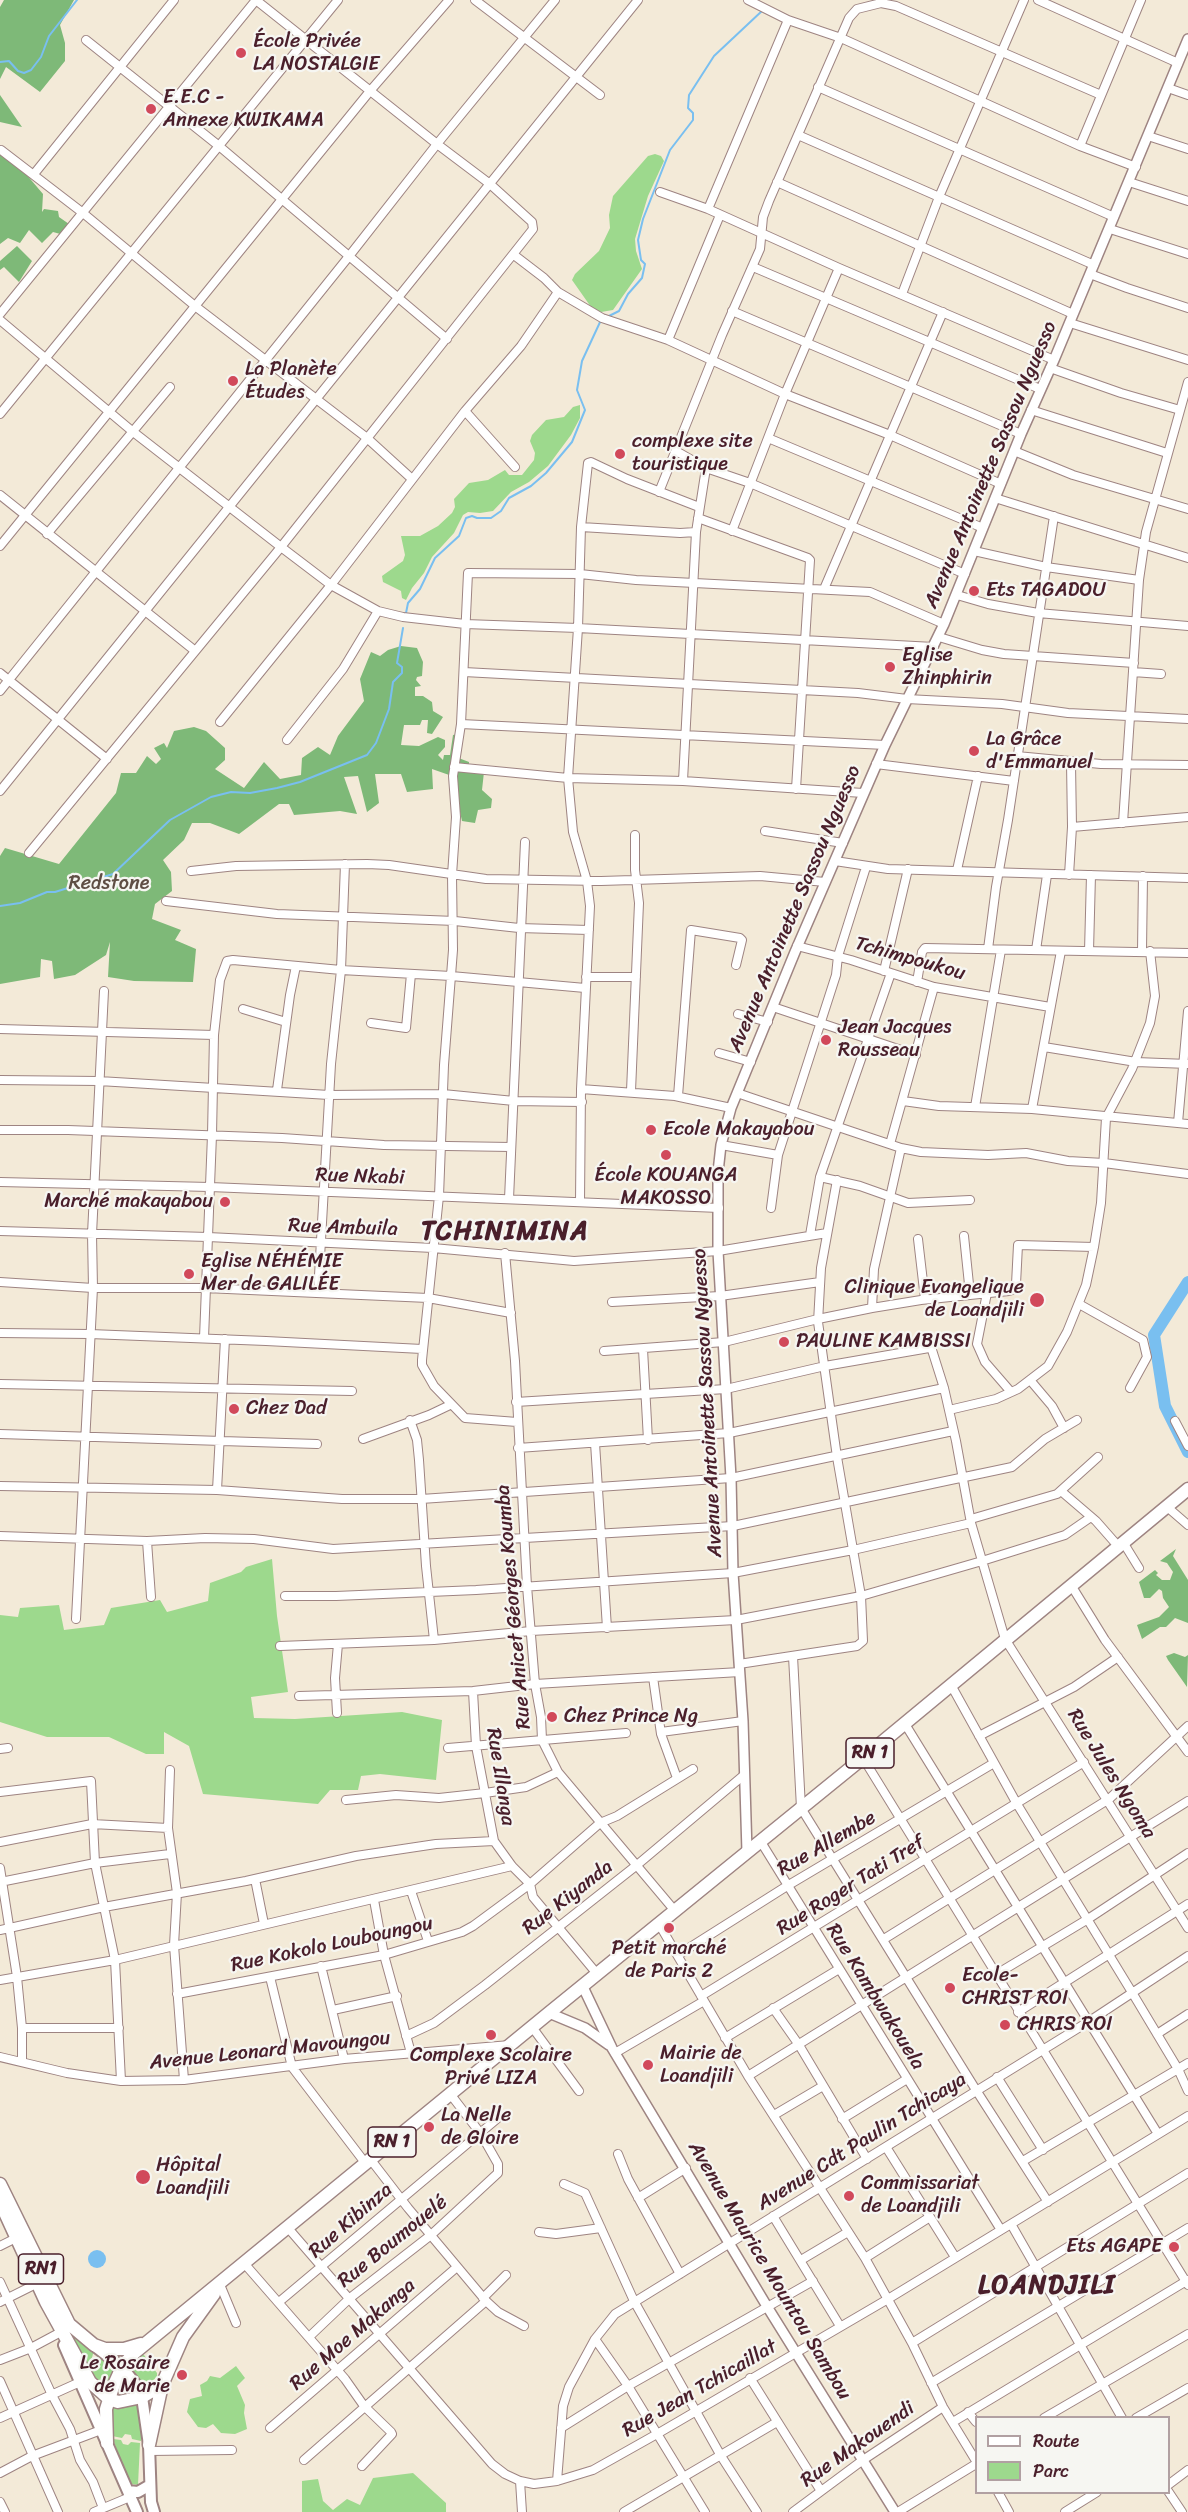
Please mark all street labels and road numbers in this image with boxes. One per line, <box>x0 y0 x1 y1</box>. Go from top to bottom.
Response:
street label: Avenue Antoinette Sassou Nguesso <box>920 318 1062 612</box>
street label: Avenue Antoinette Sassou Nguesso <box>724 762 866 1056</box>
street label: Tchimpoukou <box>852 932 968 986</box>
street label: Rue Nkabi <box>315 1163 405 1191</box>
street label: Rue Ambuila <box>288 1214 398 1242</box>
street label: Avenue Antoinette Sassou Nguesso <box>688 1248 728 1558</box>
street label: Rue Anicet Géorges Koumba <box>491 1484 537 1730</box>
street label: Rue Jules Ngoma <box>1062 1705 1160 1843</box>
street label: Rue Illanga <box>480 1726 520 1828</box>
road number: RN 1 <box>846 1738 894 1768</box>
street label: Rue Allembe <box>773 1806 881 1882</box>
street label: Rue Roger Tati Tref <box>773 1831 929 1941</box>
street label: Rue Kiyanda <box>518 1855 618 1941</box>
street label: Rue Kokolo Louboungou <box>229 1912 435 1978</box>
street label: Rue Kambwakouela <box>820 1920 930 2074</box>
street label: Avenue Leonard Mavoungou <box>149 2026 391 2076</box>
street label: Avenue Cdt Paulin Tchicaya <box>753 2068 971 2216</box>
road number: RN 1 <box>368 2127 416 2157</box>
street label: Avenue Maurice Mountou Sambou <box>682 2137 856 2405</box>
street label: Rue Kibinza <box>304 2178 398 2264</box>
street label: Rue Boumouelé <box>333 2190 453 2294</box>
road number: RN1 <box>18 2254 63 2284</box>
street label: Rue Moe Makanga <box>285 2274 421 2396</box>
street label: Rue Jean Tchicaillat <box>618 2335 782 2443</box>
street label: Rue Makouendi <box>797 2397 919 2493</box>

